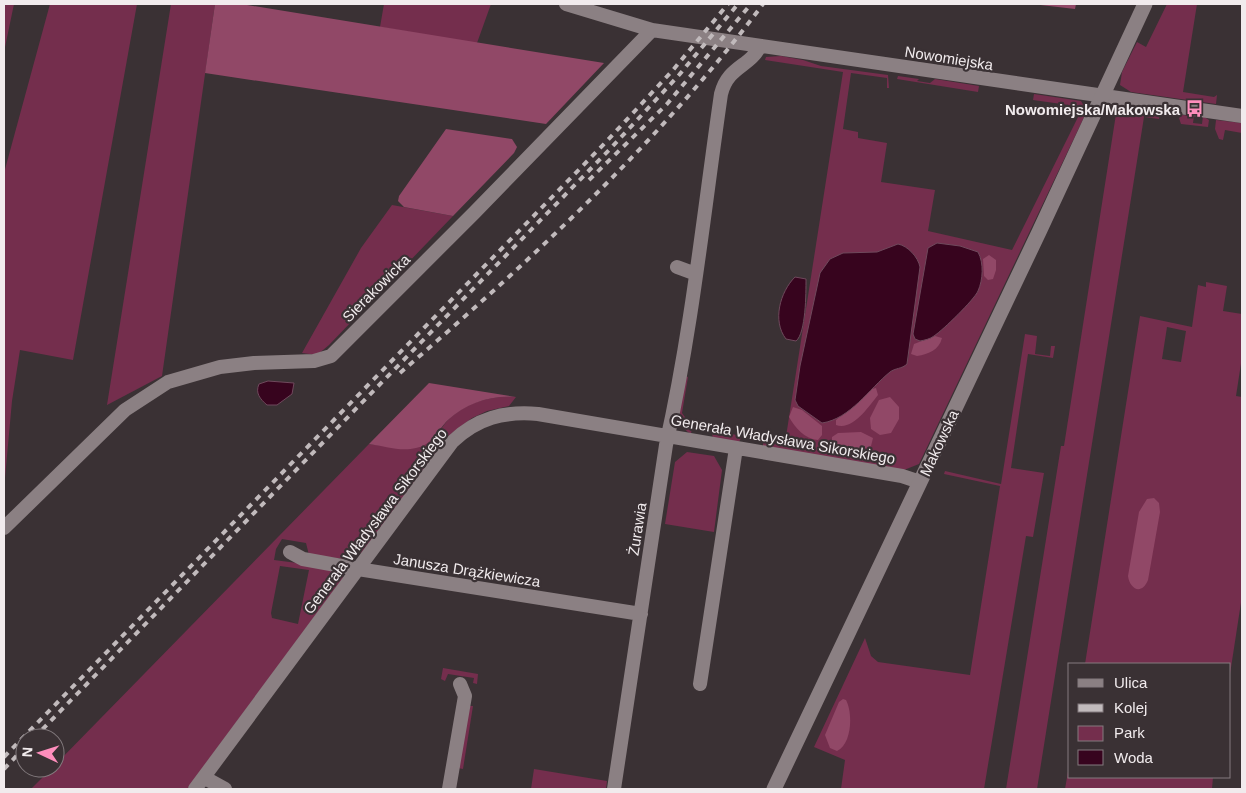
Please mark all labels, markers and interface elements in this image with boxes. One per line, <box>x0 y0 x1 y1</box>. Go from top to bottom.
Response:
street label: Nowomiejska <box>904 43 995 73</box>
bus stop icon: Nowomiejska/Makowska <box>1184 99 1204 119</box>
place label: Nowomiejska/Makowska <box>1005 101 1181 118</box>
street label: Sierakowicka <box>339 250 414 325</box>
street label: Makowska <box>916 407 962 479</box>
street label: Generała Władysława Sikorskiego <box>669 411 897 467</box>
street label: Generała Władysława Sikorskiego <box>300 425 450 617</box>
street label: Żurawia <box>624 501 650 557</box>
street label: Janusza Drążkiewicza <box>392 550 542 590</box>
legend <box>1068 663 1231 778</box>
text: Ulica <box>1114 674 1148 691</box>
text: Kolej <box>1114 699 1147 716</box>
text: Park <box>1114 724 1145 741</box>
north arrow <box>15 728 65 778</box>
text: N <box>19 746 35 758</box>
text: Woda <box>1114 749 1154 766</box>

